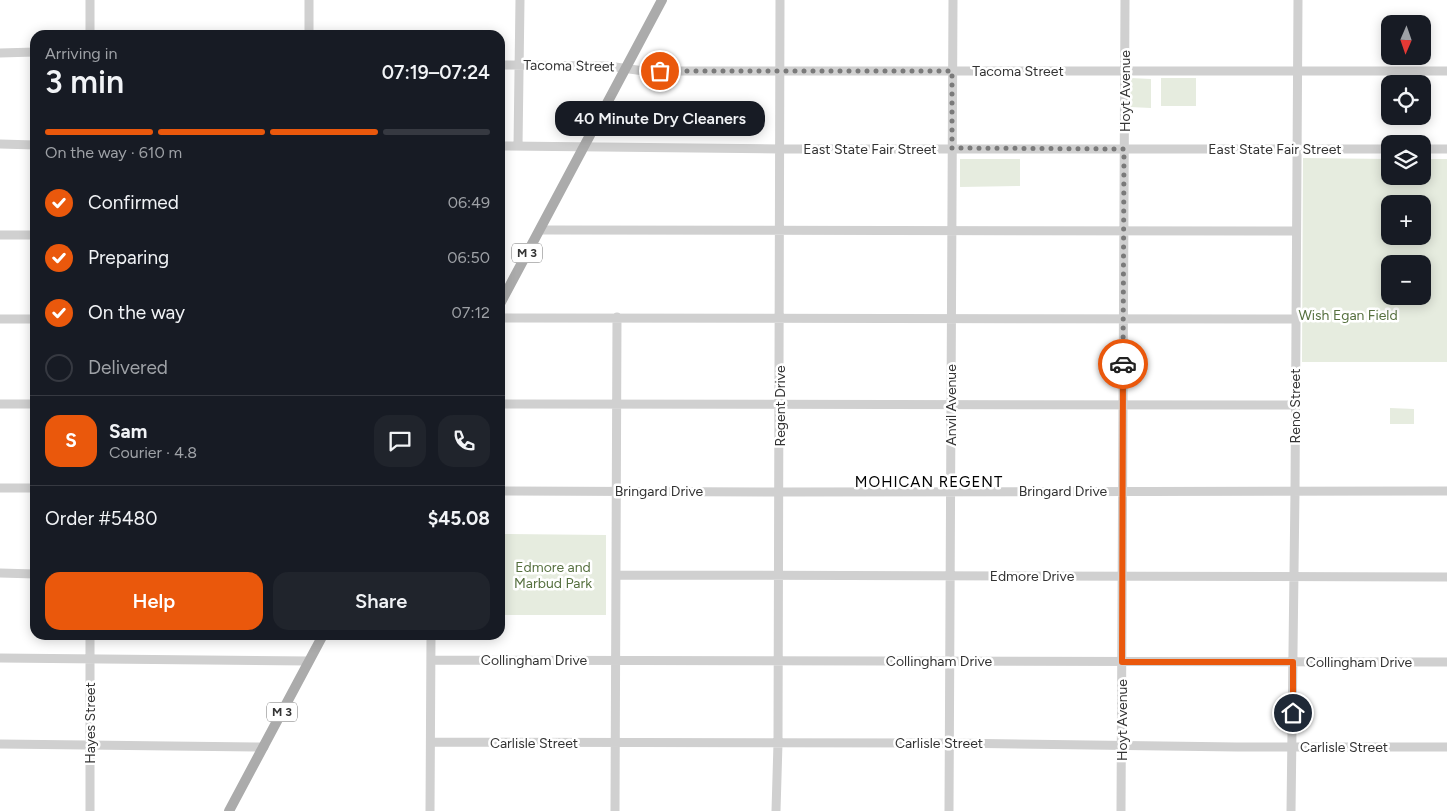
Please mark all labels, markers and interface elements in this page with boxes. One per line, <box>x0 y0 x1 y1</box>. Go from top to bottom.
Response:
north arrow <box>1381 15 1431 65</box>
map controls <box>1381 15 1431 305</box>
text: Arriving in <box>45 44 117 63</box>
pin <box>639 50 681 92</box>
street label: Hoyt Avenue <box>1117 50 1134 132</box>
street label: Tacoma Street <box>523 57 615 75</box>
icon: bag <box>646 57 674 85</box>
text: 07:19–07:24 <box>382 61 490 84</box>
text: 3 min <box>45 63 124 101</box>
street label: Tacoma Street <box>972 63 1064 80</box>
button: locate <box>1381 75 1431 125</box>
callout: 40 Minute Dry Cleaners <box>555 101 765 136</box>
text: 40 Minute Dry Cleaners <box>574 109 746 128</box>
button: layers <box>1381 135 1431 185</box>
street label: East State Fair Street <box>803 141 937 158</box>
street label: East State Fair Street <box>1208 141 1342 158</box>
text: On the way · 610 m <box>45 143 182 162</box>
icon: check <box>45 189 73 217</box>
text: Confirmed <box>88 191 179 214</box>
text: 06:49 <box>448 193 490 212</box>
button: + <box>1381 195 1431 245</box>
icon: check <box>45 244 73 272</box>
road number: M 3 <box>512 244 542 262</box>
text: Preparing <box>88 246 169 269</box>
text: 06:50 <box>447 248 490 267</box>
button: − <box>1381 255 1431 305</box>
icon: check <box>45 299 73 327</box>
text: On the way <box>88 301 185 324</box>
text: 07:12 <box>452 303 490 322</box>
park label: Wish Egan Field <box>1298 307 1398 324</box>
courier <box>1098 339 1148 389</box>
icon: car <box>1109 350 1137 378</box>
text: Delivered <box>88 356 168 379</box>
street label: Anvil Avenue <box>943 364 960 446</box>
street label: Regent Drive <box>772 365 789 447</box>
street label: Reno Street <box>1287 369 1304 444</box>
button: chat <box>374 415 426 467</box>
button: phone <box>438 415 490 467</box>
text: Sam <box>109 420 147 443</box>
text: S <box>65 429 77 452</box>
text: Courier · 4.8 <box>109 443 197 462</box>
district label: MOHICAN REGENT <box>855 473 1003 491</box>
street label: Bringard Drive <box>615 483 704 500</box>
street label: Bringard Drive <box>1019 483 1108 500</box>
text: Order #5480 <box>45 507 157 530</box>
text: $45.08 <box>428 507 490 530</box>
park label: Edmore and Marbud Park <box>514 559 592 592</box>
street label: Edmore Drive <box>990 568 1075 585</box>
button: Help <box>45 572 263 630</box>
button: Share <box>273 572 490 630</box>
street label: Collingham Drive <box>481 652 588 669</box>
street label: Collingham Drive <box>886 653 993 670</box>
street label: Collingham Drive <box>1306 654 1413 671</box>
street label: Hoyt Avenue <box>1114 679 1131 761</box>
street label: Hayes Street <box>82 682 99 764</box>
pin <box>1272 692 1314 734</box>
icon: home <box>1279 699 1307 727</box>
road number: M 3 <box>267 702 297 722</box>
street label: Carlisle Street <box>490 735 578 752</box>
street label: Carlisle Street <box>895 735 983 752</box>
street label: Carlisle Street <box>1300 739 1388 756</box>

